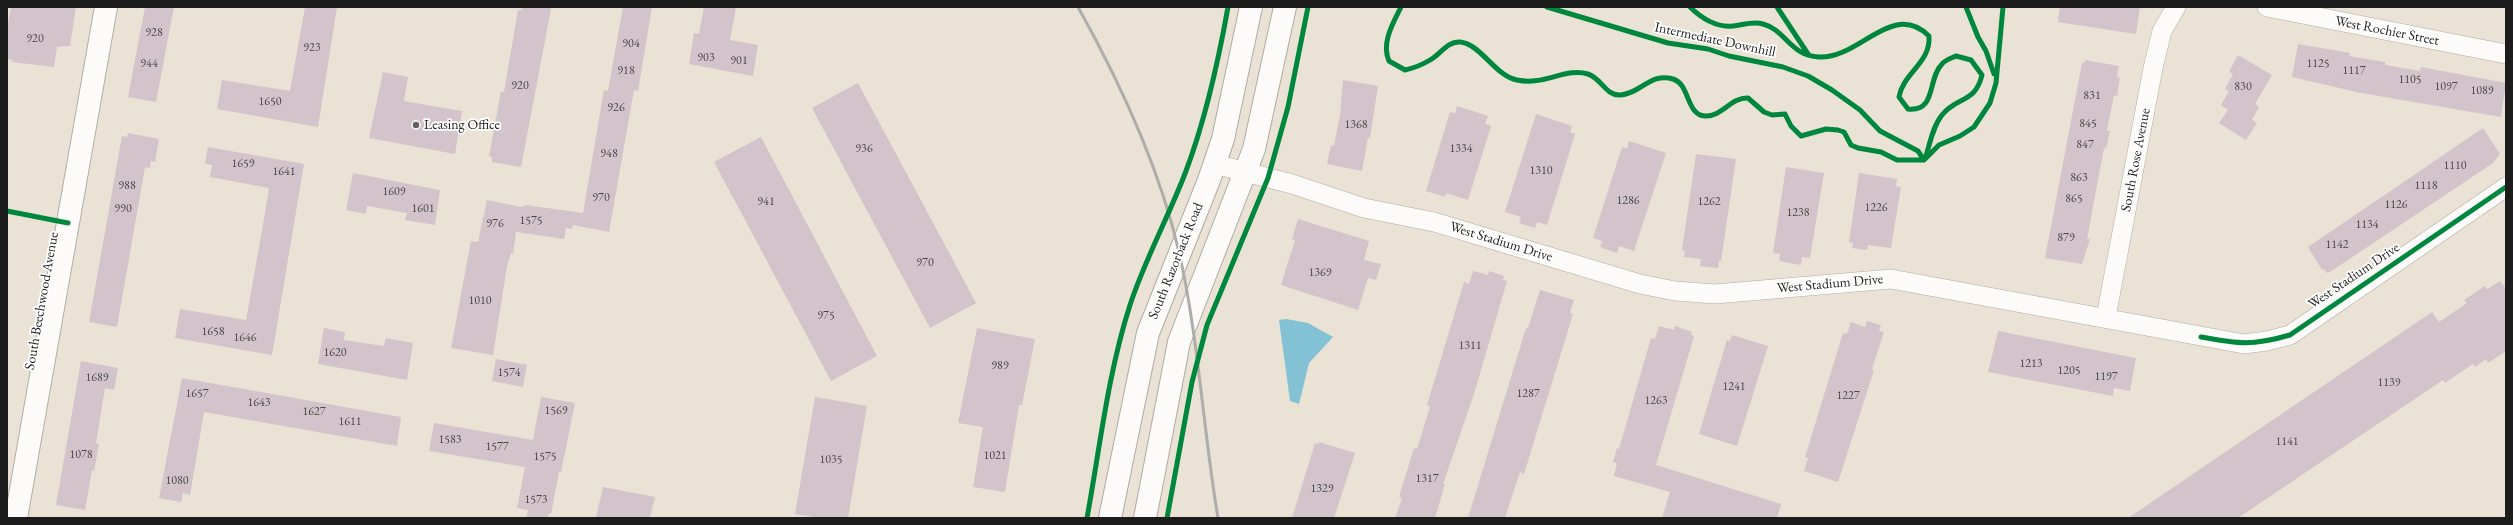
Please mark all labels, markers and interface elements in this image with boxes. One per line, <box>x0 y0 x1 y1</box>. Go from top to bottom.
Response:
street label: West Rochier Street <box>2334 13 2440 49</box>
street label: Intermediate Downhill <box>1653 19 1777 61</box>
house number: 928 <box>145 26 163 40</box>
house number: 920 <box>26 32 44 46</box>
house number: 904 <box>622 37 640 51</box>
house number: 923 <box>303 41 321 55</box>
house number: 903 <box>697 51 715 65</box>
house number: 901 <box>730 54 748 68</box>
house number: 944 <box>140 57 158 71</box>
house number: 1125 <box>2306 57 2330 71</box>
house number: 918 <box>617 64 635 78</box>
house number: 1117 <box>2342 64 2366 78</box>
house number: 1105 <box>2398 73 2422 87</box>
house number: 920 <box>511 79 529 93</box>
house number: 830 <box>2234 80 2252 94</box>
house number: 1097 <box>2434 80 2458 94</box>
house number: 1089 <box>2470 84 2494 98</box>
house number: 831 <box>2083 89 2101 103</box>
house number: 1650 <box>258 95 282 109</box>
house number: 926 <box>607 101 625 115</box>
street label: South Rose Avenue <box>2118 107 2154 213</box>
place label: Leasing Office <box>424 117 500 133</box>
house number: 845 <box>2079 117 2097 131</box>
house number: 1368 <box>1344 118 1368 132</box>
marker: Leasing Office <box>411 120 421 130</box>
house number: 847 <box>2076 138 2094 152</box>
house number: 936 <box>855 142 873 156</box>
house number: 1334 <box>1449 142 1473 156</box>
house number: 948 <box>600 147 618 161</box>
house number: 1659 <box>231 157 255 171</box>
house number: 1110 <box>2443 159 2467 173</box>
house number: 1310 <box>1529 164 1553 178</box>
house number: 1641 <box>272 165 296 179</box>
house number: 863 <box>2070 171 2088 185</box>
house number: 988 <box>118 179 136 193</box>
house number: 1118 <box>2414 179 2438 193</box>
house number: 1609 <box>382 185 406 199</box>
house number: 970 <box>592 191 610 205</box>
house number: 865 <box>2065 192 2083 206</box>
house number: 1286 <box>1616 194 1640 208</box>
house number: 941 <box>757 195 775 209</box>
house number: 1262 <box>1697 195 1721 209</box>
house number: 1126 <box>2384 198 2408 212</box>
street label: South Razorback Road <box>1145 200 1207 322</box>
house number: 1226 <box>1864 201 1888 215</box>
house number: 990 <box>114 202 132 216</box>
house number: 1601 <box>411 202 435 216</box>
house number: 1238 <box>1786 206 1810 220</box>
house number: 1575 <box>519 214 543 228</box>
house number: 976 <box>486 217 504 231</box>
street label: West Stadium Drive <box>1448 218 1554 266</box>
house number: 1134 <box>2355 218 2379 232</box>
street label: South Beechwood Avenue <box>22 231 62 371</box>
house number: 879 <box>2057 231 2075 245</box>
house number: 1142 <box>2325 238 2349 252</box>
street label: West Stadium Drive <box>2305 239 2403 313</box>
house number: 970 <box>916 256 934 270</box>
house number: 1369 <box>1308 266 1332 280</box>
street label: West Stadium Drive <box>1776 271 1884 297</box>
house number: 1010 <box>468 294 492 308</box>
house number: 975 <box>817 309 835 323</box>
house number: 1658 <box>201 325 225 339</box>
house number: 1646 <box>233 331 257 345</box>
house number: 1311 <box>1458 339 1482 353</box>
house number: 1620 <box>323 346 347 360</box>
house number: 1213 <box>2019 357 2043 371</box>
house number: 989 <box>991 359 1009 373</box>
house number: 1205 <box>2057 364 2081 378</box>
house number: 1574 <box>497 366 521 380</box>
house number: 1197 <box>2094 370 2118 384</box>
house number: 1689 <box>85 371 109 385</box>
house number: 1139 <box>2377 376 2401 390</box>
house number: 1241 <box>1722 380 1746 394</box>
house number: 1657 <box>185 387 209 401</box>
house number: 1287 <box>1516 387 1540 401</box>
house number: 1227 <box>1836 389 1860 403</box>
house number: 1263 <box>1644 394 1668 408</box>
house number: 1643 <box>247 396 271 410</box>
house number: 1569 <box>544 404 568 418</box>
house number: 1627 <box>302 405 326 419</box>
house number: 1611 <box>338 415 362 429</box>
house number: 1583 <box>438 433 462 447</box>
house number: 1141 <box>2275 435 2299 449</box>
house number: 1577 <box>485 440 509 454</box>
house number: 1078 <box>69 448 93 462</box>
house number: 1021 <box>983 449 1007 463</box>
house number: 1575 <box>533 450 557 464</box>
house number: 1035 <box>819 453 843 467</box>
house number: 1317 <box>1415 472 1439 486</box>
house number: 1080 <box>165 474 189 488</box>
house number: 1329 <box>1310 482 1334 496</box>
house number: 1573 <box>524 493 548 507</box>

